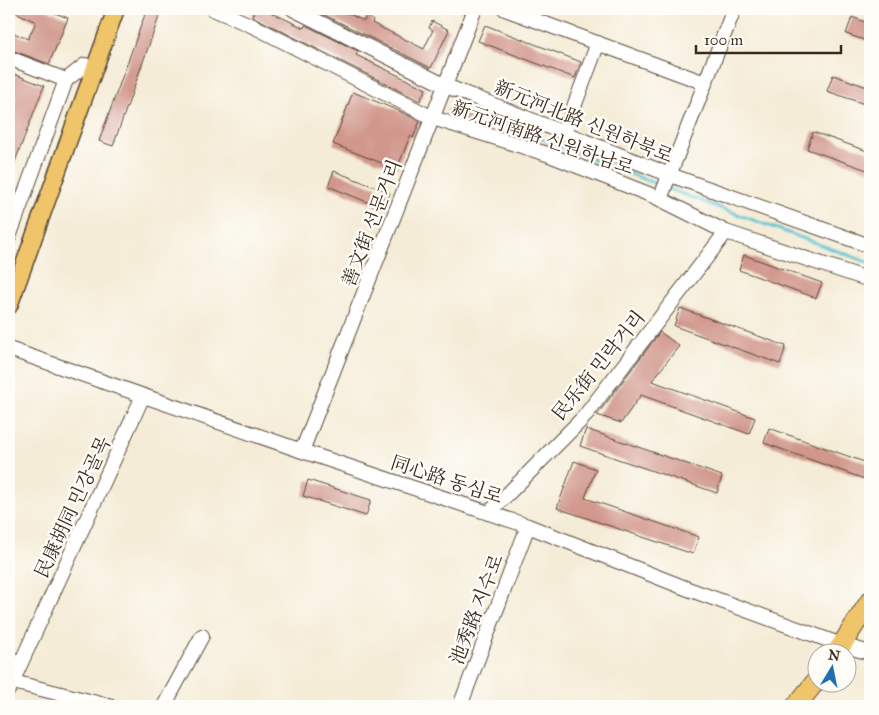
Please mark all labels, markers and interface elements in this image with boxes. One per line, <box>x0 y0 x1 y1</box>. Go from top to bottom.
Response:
scale bar <box>696 22 842 54</box>
text: 100 m <box>704 31 744 49</box>
street label: 新元河北路 신원하북로 <box>491 75 677 168</box>
street label: 新元河南路 신원하남로 <box>449 96 637 179</box>
street label: 善文街 선문거리 <box>337 156 406 290</box>
street label: 民乐街 민락거리 <box>547 306 650 425</box>
street label: 民康胡同 민강골목 <box>30 433 115 582</box>
street label: 同心路 동심로 <box>388 451 506 508</box>
street label: 池秀路 지수로 <box>445 551 508 668</box>
north arrow <box>806 642 856 692</box>
text: N <box>827 646 842 665</box>

